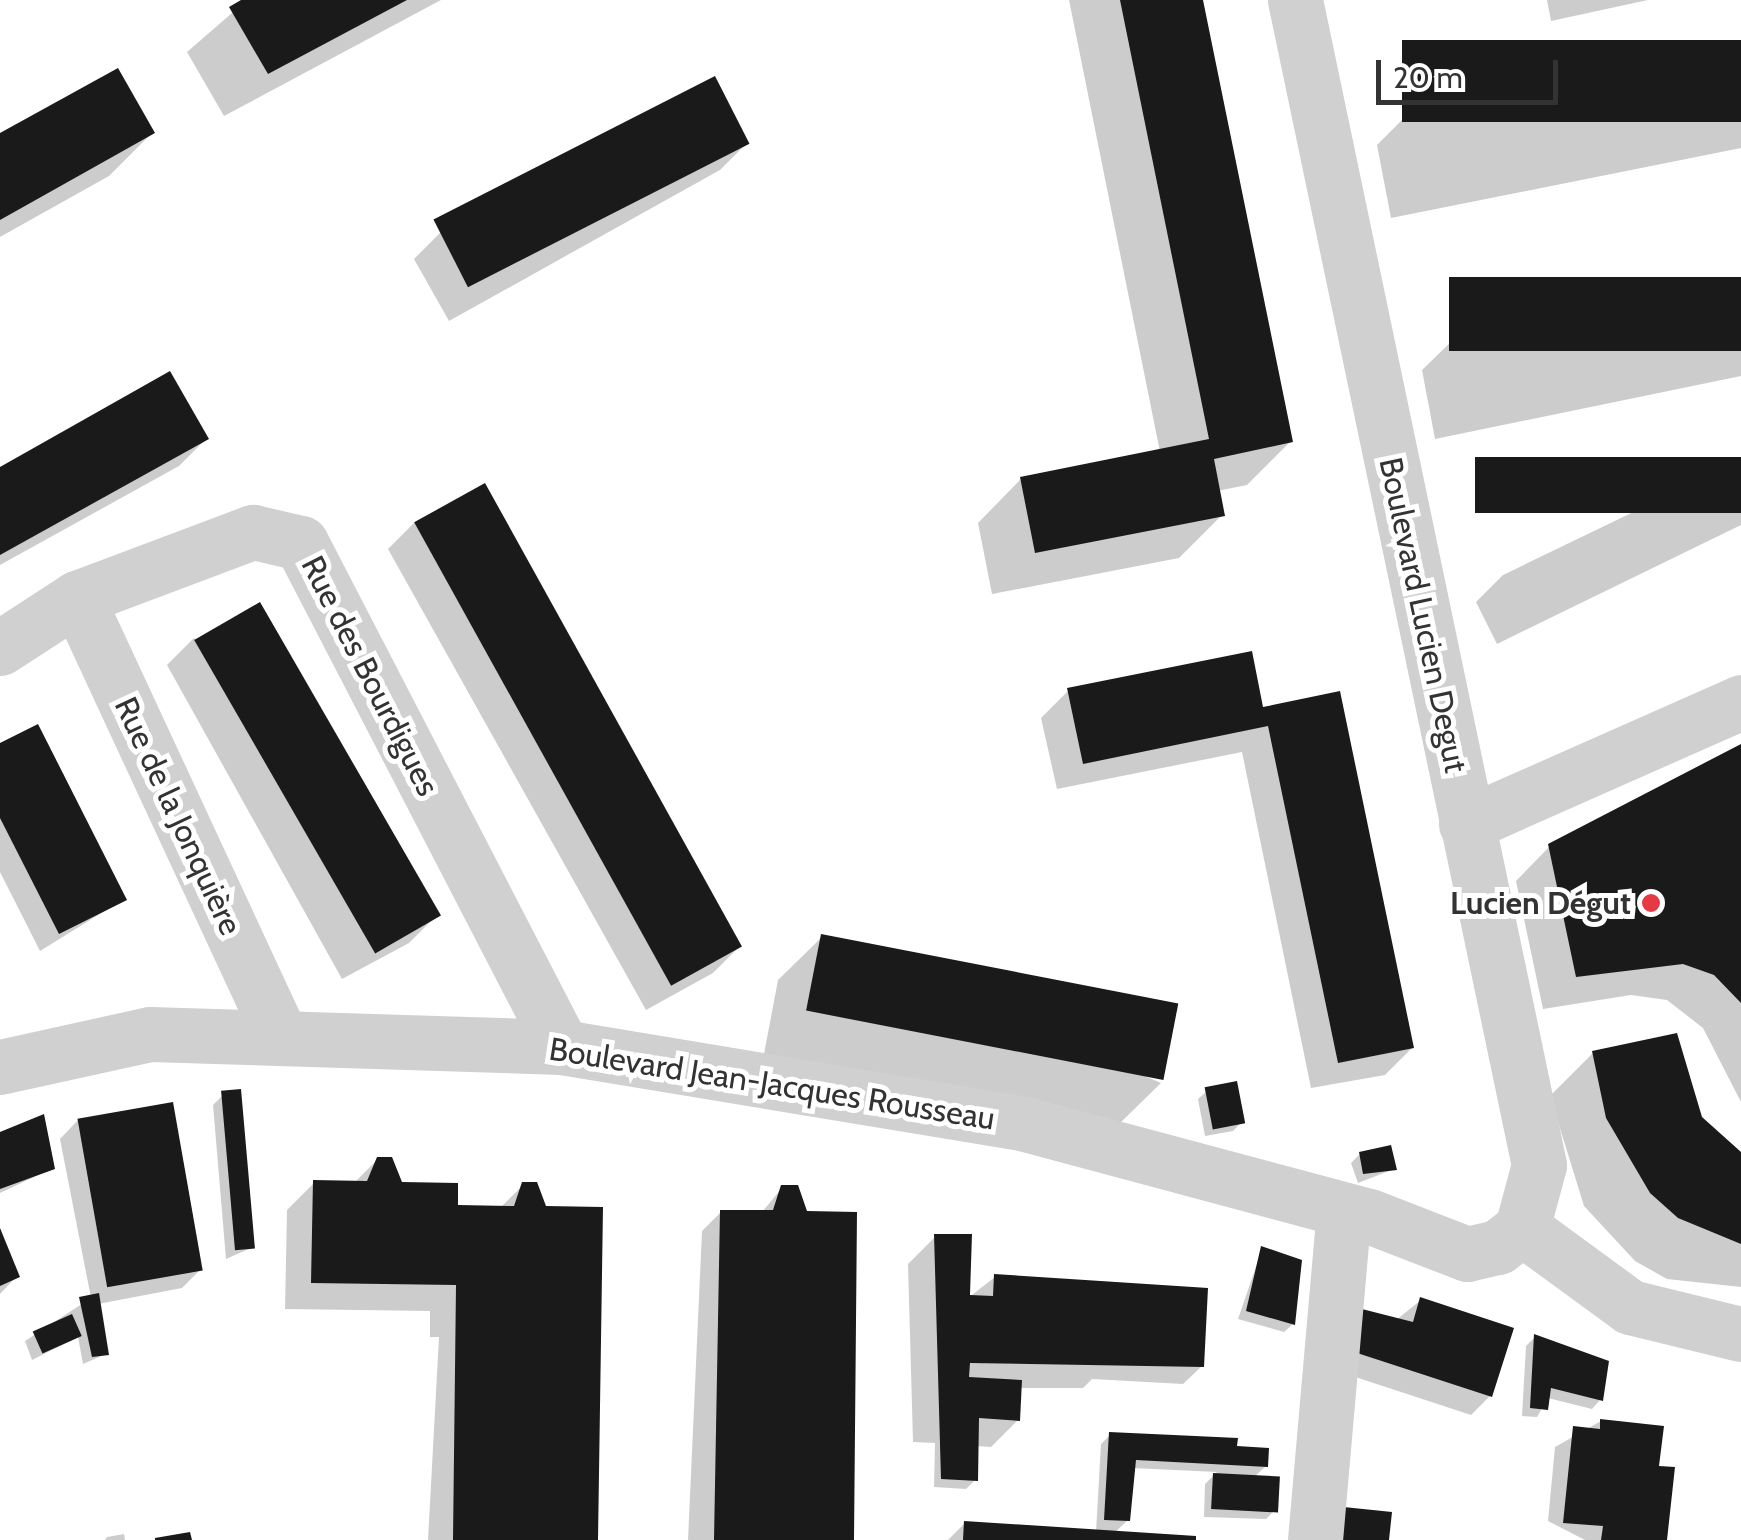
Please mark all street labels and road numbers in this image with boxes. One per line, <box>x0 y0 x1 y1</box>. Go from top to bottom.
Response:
street label: Boulevard Lucien Degut <box>1371 454 1475 776</box>
street label: Rue des Bourdigues <box>293 550 447 802</box>
street label: Rue de la Jonquière <box>106 691 250 941</box>
street label: Boulevard Jean-Jacques Rousseau <box>546 1030 998 1138</box>

